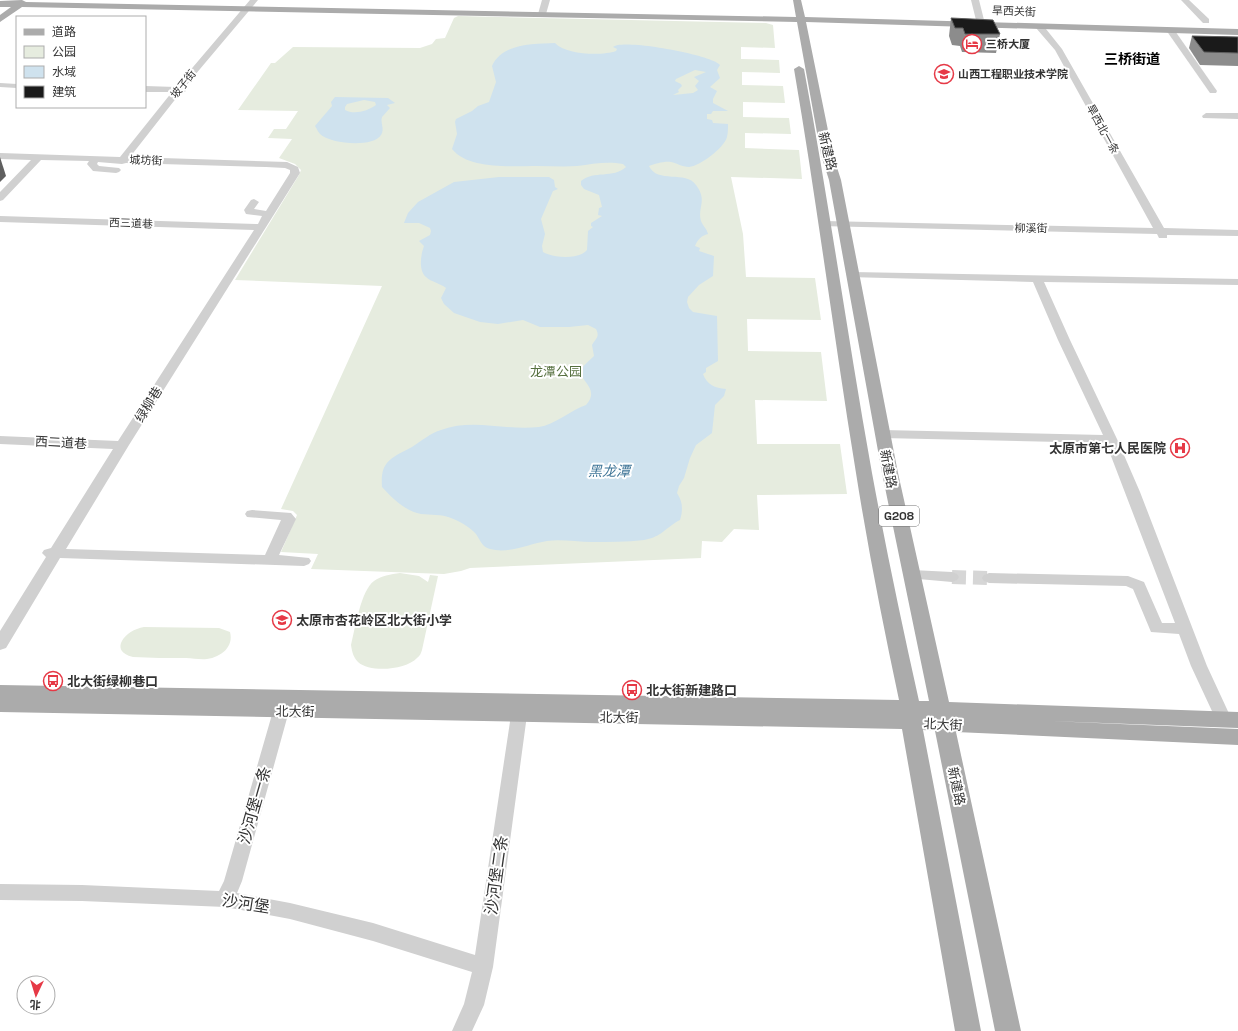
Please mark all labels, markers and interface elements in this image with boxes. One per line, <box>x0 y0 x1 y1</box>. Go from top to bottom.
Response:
street label: 旱西关街 <box>992 3 1036 19</box>
legend <box>16 16 146 108</box>
text: 道路 <box>52 24 76 40</box>
hotel icon: 三桥大厦 <box>961 33 983 55</box>
place label: 三桥大厦 <box>986 37 1030 51</box>
text: 公园 <box>52 44 76 60</box>
district label: 三桥街道 <box>1104 50 1160 68</box>
school or university icon: 山西工程职业技术学院 <box>933 63 955 85</box>
text: 水域 <box>52 64 76 80</box>
street label: 坡子街 <box>167 67 199 101</box>
place label: 山西工程职业技术学院 <box>958 67 1068 81</box>
text: 建筑 <box>52 84 76 100</box>
street label: 旱西北一条 <box>1084 102 1122 156</box>
street label: 新建路 <box>815 130 840 172</box>
street label: 城坊街 <box>129 152 163 168</box>
street label: 西三道巷 <box>109 215 153 231</box>
street label: 柳溪街 <box>1014 221 1048 235</box>
park label: 龙潭公园 <box>530 363 582 380</box>
street label: 绿柳巷 <box>131 383 166 425</box>
street label: 西二道巷 <box>35 433 87 452</box>
hospital icon: 太原市第七人民医院 <box>1169 437 1191 459</box>
place label: 太原市第七人民医院 <box>1049 440 1166 457</box>
street label: 新建路 <box>876 448 901 490</box>
water label: 黑龙潭 <box>588 462 633 480</box>
road number: G208 <box>879 506 919 526</box>
school or university icon: 太原市杏花岭区北大街小学 <box>271 609 293 631</box>
place label: 太原市杏花岭区北大街小学 <box>296 612 452 629</box>
bus stop icon: 北大街绿柳巷口 <box>42 670 64 692</box>
place label: 北大街绿柳巷口 <box>67 673 158 690</box>
bus stop icon: 北大街新建路口 <box>621 679 643 701</box>
place label: 北大街新建路口 <box>646 682 737 699</box>
street label: 北大街 <box>275 703 315 720</box>
street label: 北大街 <box>599 709 639 726</box>
street label: 北大街 <box>923 715 963 734</box>
street label: 沙河堡一条 <box>233 764 276 846</box>
street label: 新建路 <box>944 765 969 807</box>
street label: 沙河堡二条 <box>481 834 512 916</box>
street label: 沙河堡 <box>221 889 271 918</box>
north arrow <box>16 975 56 1015</box>
text: 北 <box>29 998 41 1012</box>

